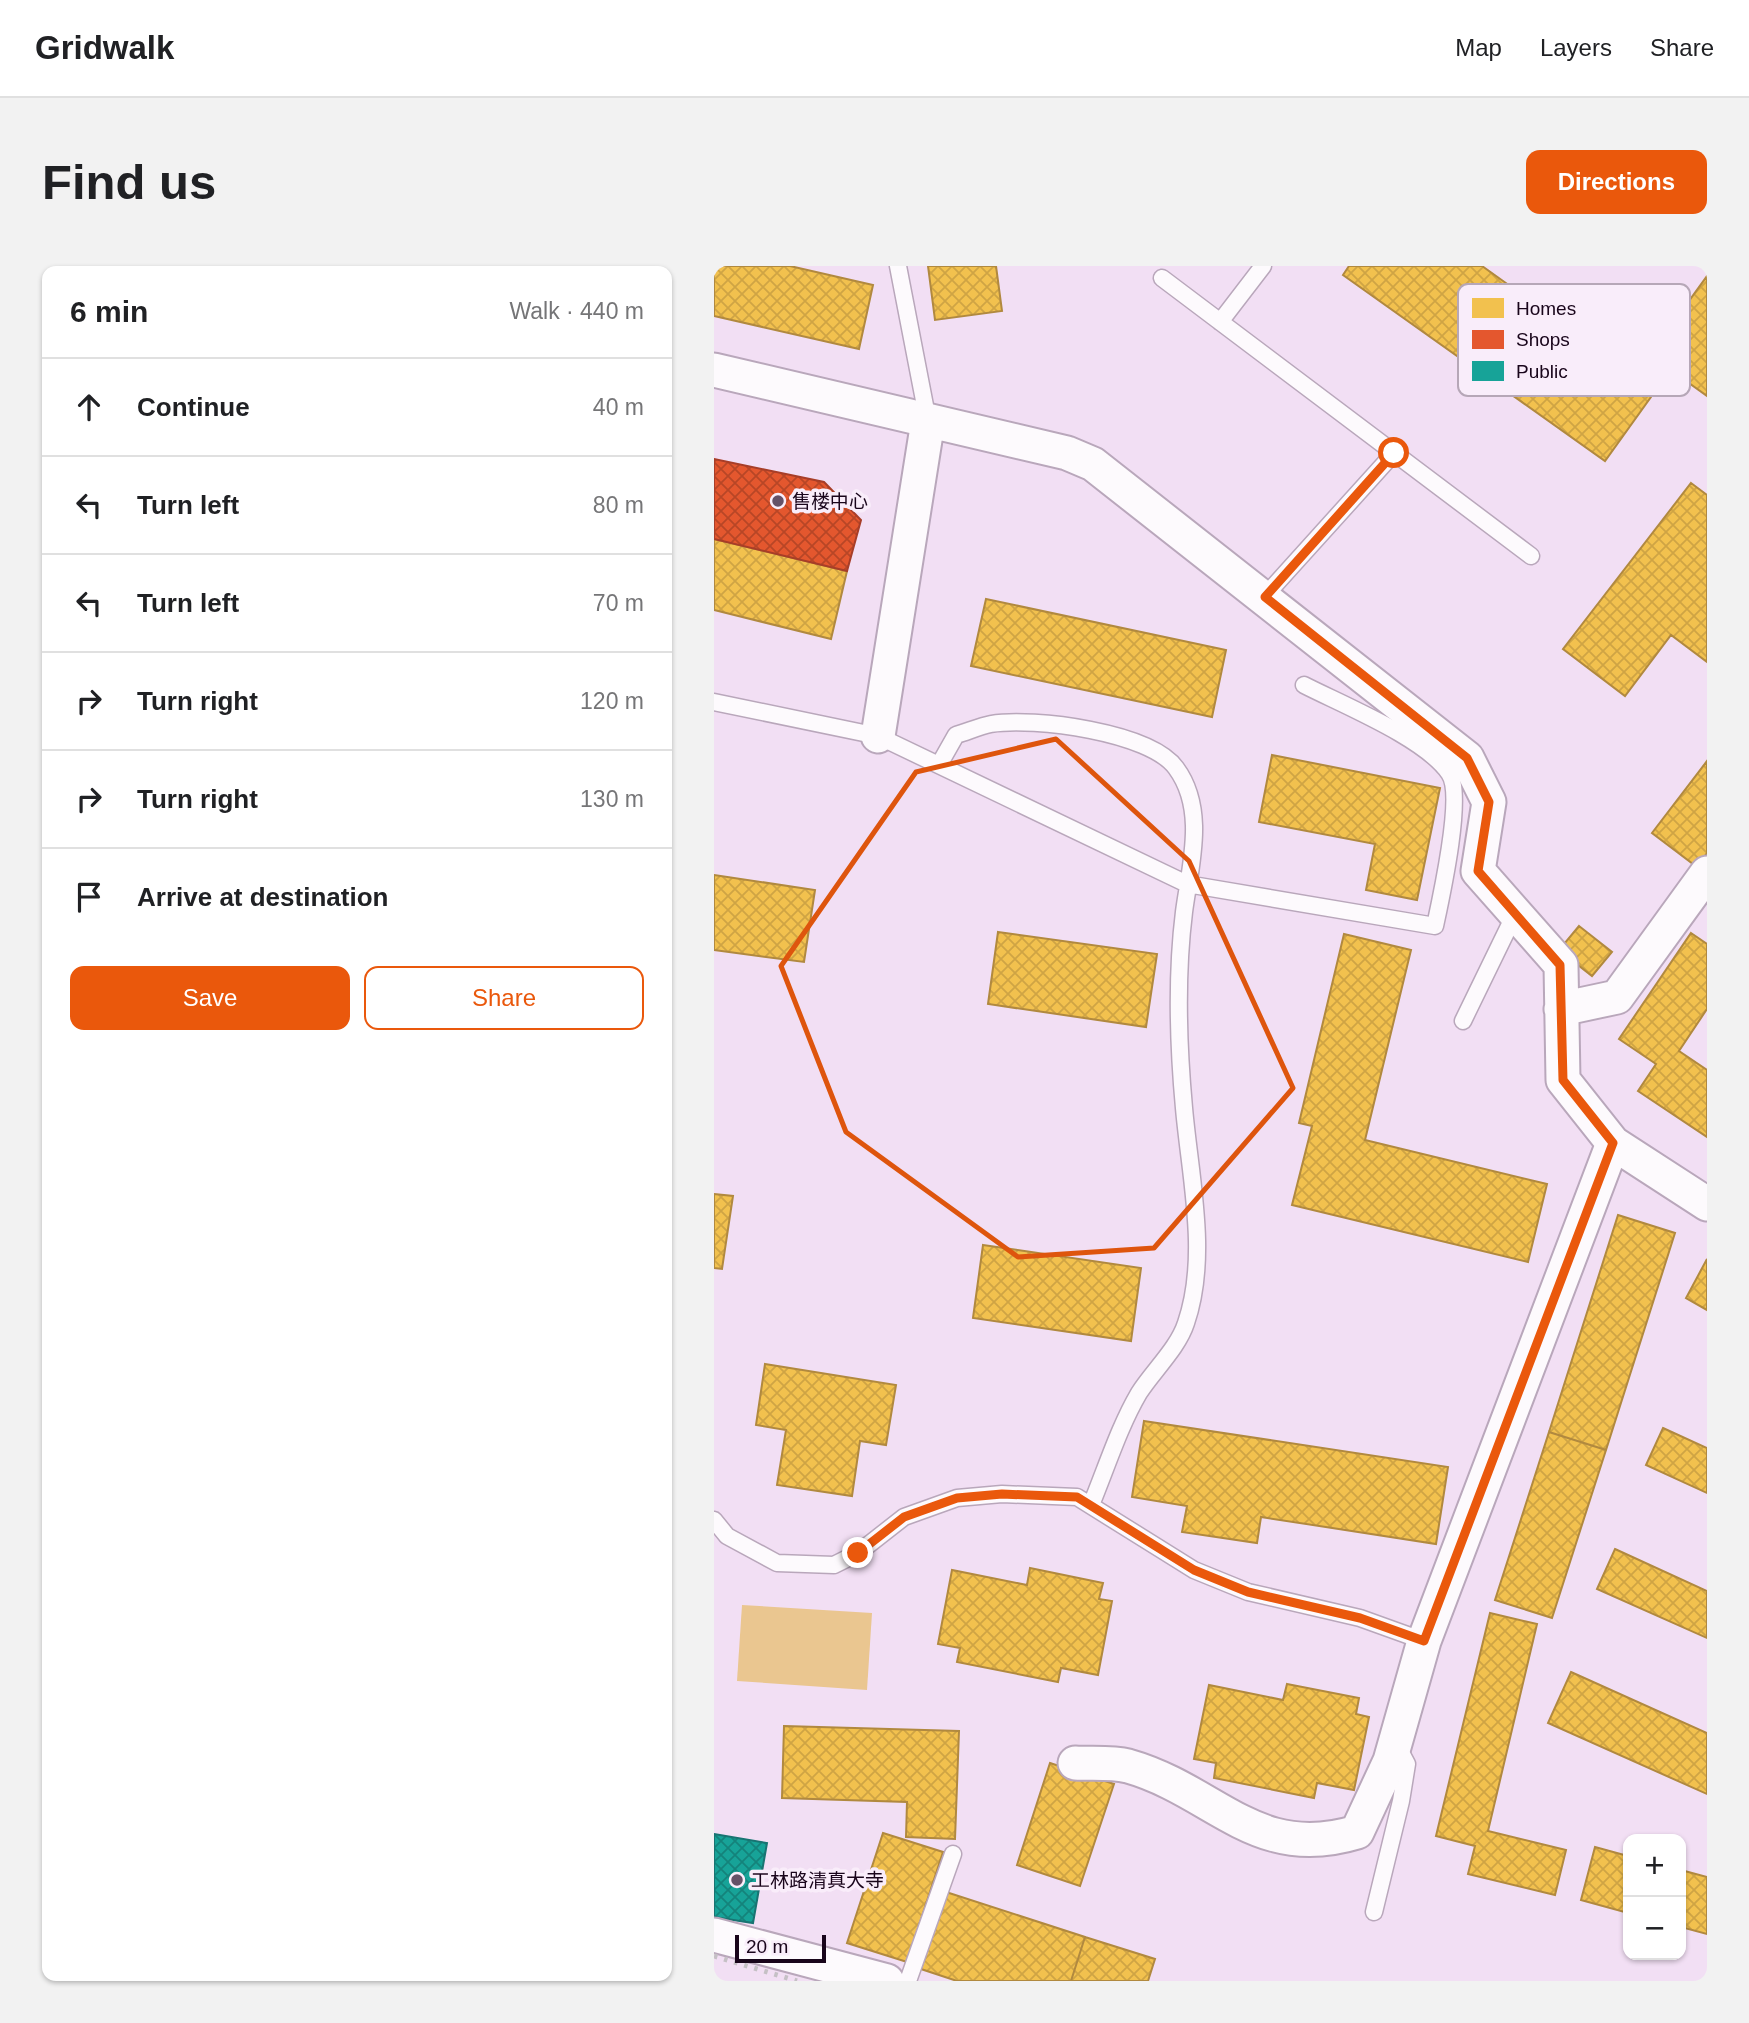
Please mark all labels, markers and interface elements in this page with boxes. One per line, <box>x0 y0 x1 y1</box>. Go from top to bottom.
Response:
text: Gridwalk <box>35 29 174 66</box>
text: Map <box>1455 34 1502 61</box>
text: Layers <box>1540 34 1612 61</box>
text: Share <box>1650 34 1714 61</box>
button: Directions <box>1526 150 1707 214</box>
text: Find us <box>42 155 216 209</box>
legend <box>1458 284 1690 396</box>
text: 6 min <box>70 295 148 328</box>
text: Walk · 440 m <box>509 298 644 324</box>
text: Homes <box>1516 298 1576 319</box>
text: Shops <box>1516 329 1570 350</box>
text: Public <box>1516 361 1568 382</box>
icon: ahead <box>70 388 108 426</box>
text: Continue <box>137 392 250 422</box>
text: 40 m <box>593 394 644 420</box>
route start <box>1378 437 1409 468</box>
icon: left <box>70 486 108 524</box>
text: Turn left <box>137 490 239 520</box>
place label: 售楼中心 <box>792 491 868 512</box>
text: 80 m <box>593 492 644 518</box>
marker: 售楼中心 <box>770 493 786 509</box>
icon: left <box>70 584 108 622</box>
text: Turn left <box>137 588 239 618</box>
text: 70 m <box>593 590 644 616</box>
icon: right <box>70 682 108 720</box>
text: Turn right <box>137 686 258 716</box>
text: 120 m <box>580 688 644 714</box>
icon: right <box>70 780 108 818</box>
text: Turn right <box>137 784 258 814</box>
text: 130 m <box>580 786 644 812</box>
icon: arrive <box>70 878 108 916</box>
text: Arrive at destination <box>137 882 388 912</box>
button: Save <box>70 966 350 1030</box>
button: Share <box>364 966 644 1030</box>
route end <box>842 1537 873 1568</box>
map controls <box>1623 1834 1686 1960</box>
button: + <box>1623 1834 1686 1897</box>
place label: 工林路清真大寺 <box>751 1870 884 1891</box>
marker: 工林路清真大寺 <box>729 1872 745 1888</box>
button: − <box>1623 1897 1686 1960</box>
scale bar <box>735 1932 826 1964</box>
text: 20 m <box>746 1936 788 1957</box>

